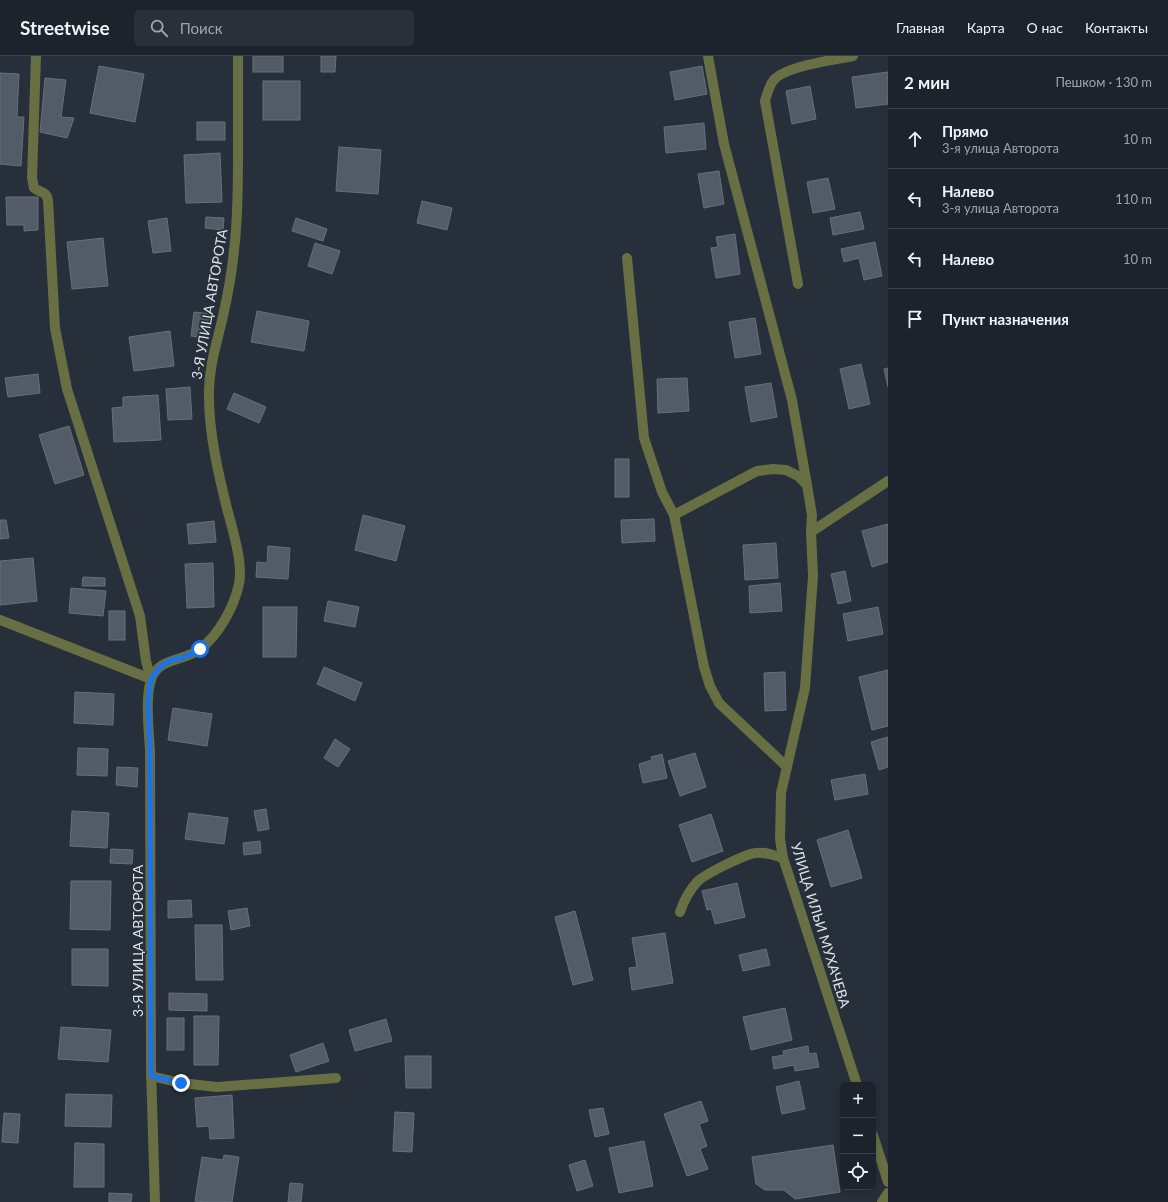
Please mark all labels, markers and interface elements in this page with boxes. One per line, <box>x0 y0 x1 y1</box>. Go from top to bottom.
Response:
search box <box>134 10 414 46</box>
text: Streetwise <box>20 16 110 39</box>
icon: search <box>148 17 170 39</box>
text: Поиск <box>180 19 223 37</box>
text: Главная <box>896 19 945 36</box>
text: Карта <box>967 19 1005 36</box>
text: О нас <box>1027 19 1063 36</box>
text: Контакты <box>1085 19 1148 36</box>
text: 2 мин <box>904 72 950 93</box>
text: Пешком · 130 m <box>1055 74 1152 90</box>
text: Прямо <box>942 122 988 140</box>
icon: ahead <box>904 128 926 150</box>
text: 10 m <box>1123 131 1152 147</box>
text: 3-я улица Авторота <box>942 140 1059 156</box>
text: Налево <box>942 182 994 200</box>
icon: left <box>904 188 926 210</box>
text: 110 m <box>1115 191 1152 207</box>
text: 3-я улица Авторота <box>942 200 1059 216</box>
street label: 3-Я УЛИЦА АВТОРОТА <box>187 227 231 380</box>
icon: left <box>904 248 926 270</box>
text: Налево <box>942 250 994 268</box>
text: 10 m <box>1123 251 1152 267</box>
icon: arrive <box>904 308 926 330</box>
text: Пункт назначения <box>942 310 1069 328</box>
route start <box>191 640 209 658</box>
street label: УЛИЦА ИЛЬИ МУХАЧЕВА <box>788 840 854 1010</box>
street label: 3-Я УЛИЦА АВТОРОТА <box>129 864 146 1017</box>
route end <box>172 1074 190 1092</box>
map controls <box>840 1082 876 1190</box>
button: + <box>840 1082 876 1118</box>
button: − <box>840 1118 876 1154</box>
button: locate <box>840 1154 876 1190</box>

